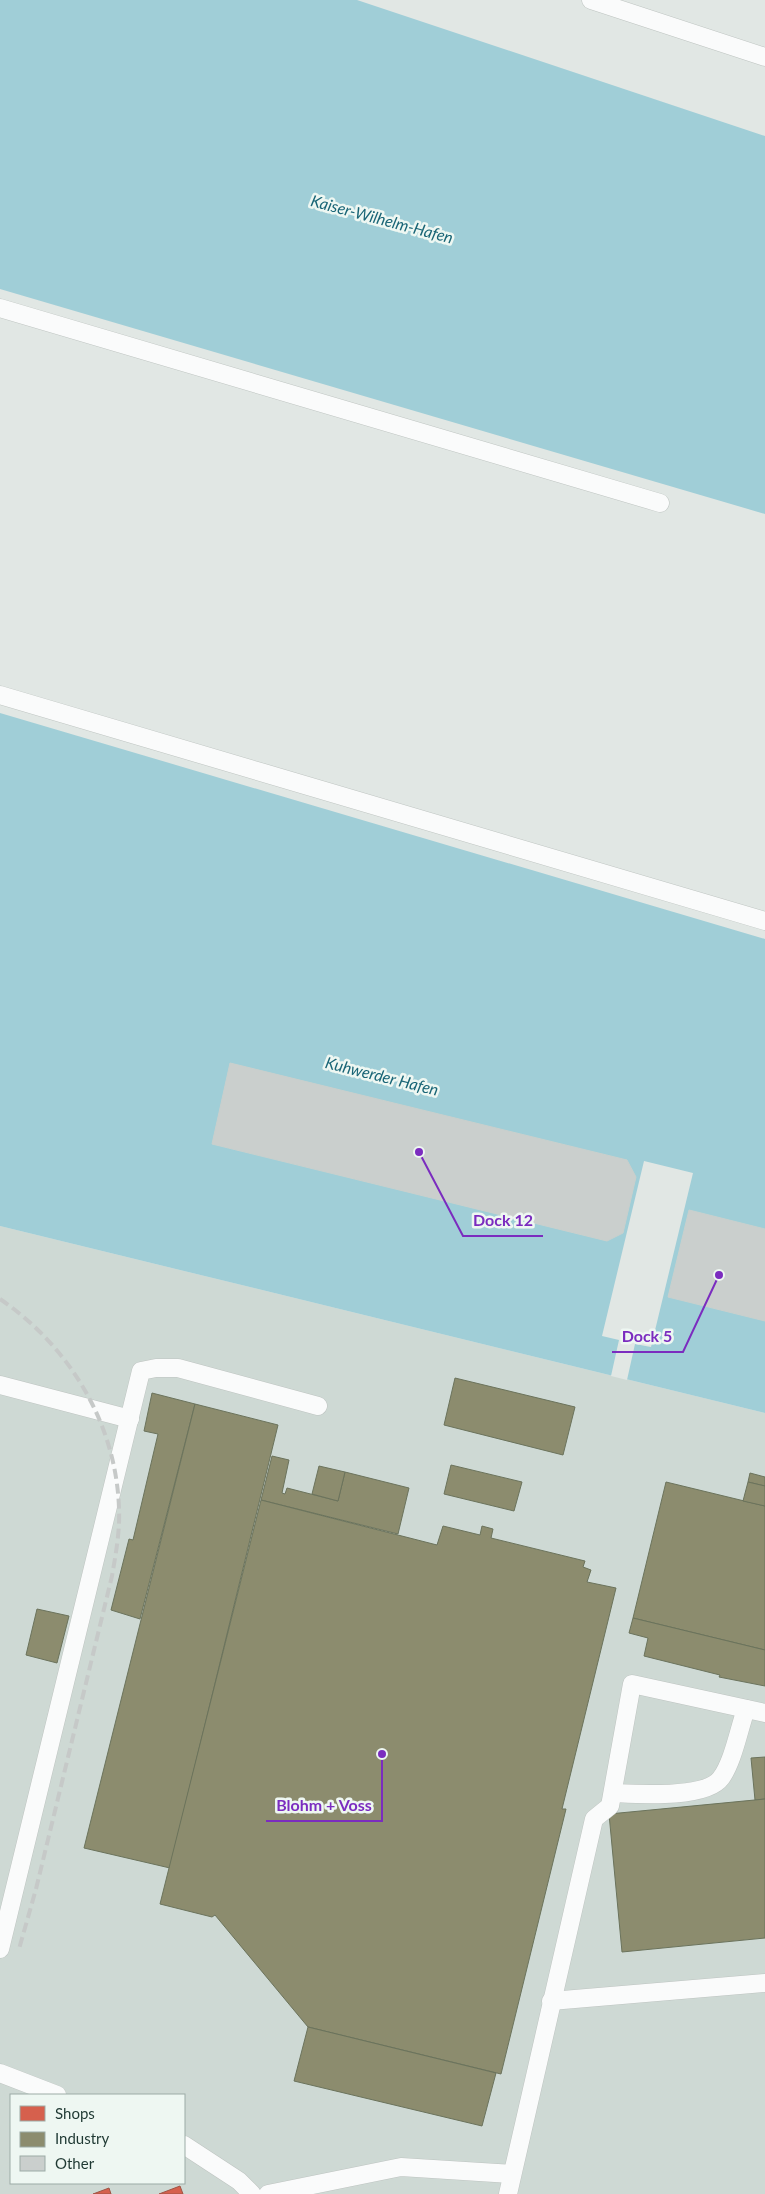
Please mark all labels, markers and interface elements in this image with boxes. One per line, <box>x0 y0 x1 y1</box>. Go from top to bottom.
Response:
water label: Kaiser-Wilhelm-Hafen <box>309 190 455 247</box>
water label: Kuhwerder Hafen <box>324 1052 441 1099</box>
callout: Dock 12 <box>463 1205 543 1236</box>
text: Dock 12 <box>473 1210 533 1229</box>
callout: Dock 5 <box>612 1321 683 1352</box>
text: Dock 5 <box>622 1326 672 1345</box>
callout: Blohm + Voss <box>266 1790 382 1821</box>
text: Blohm + Voss <box>276 1795 372 1814</box>
legend <box>10 2094 185 2184</box>
text: Shops <box>55 2104 95 2122</box>
text: Industry <box>55 2129 110 2147</box>
text: Other <box>55 2154 95 2172</box>

